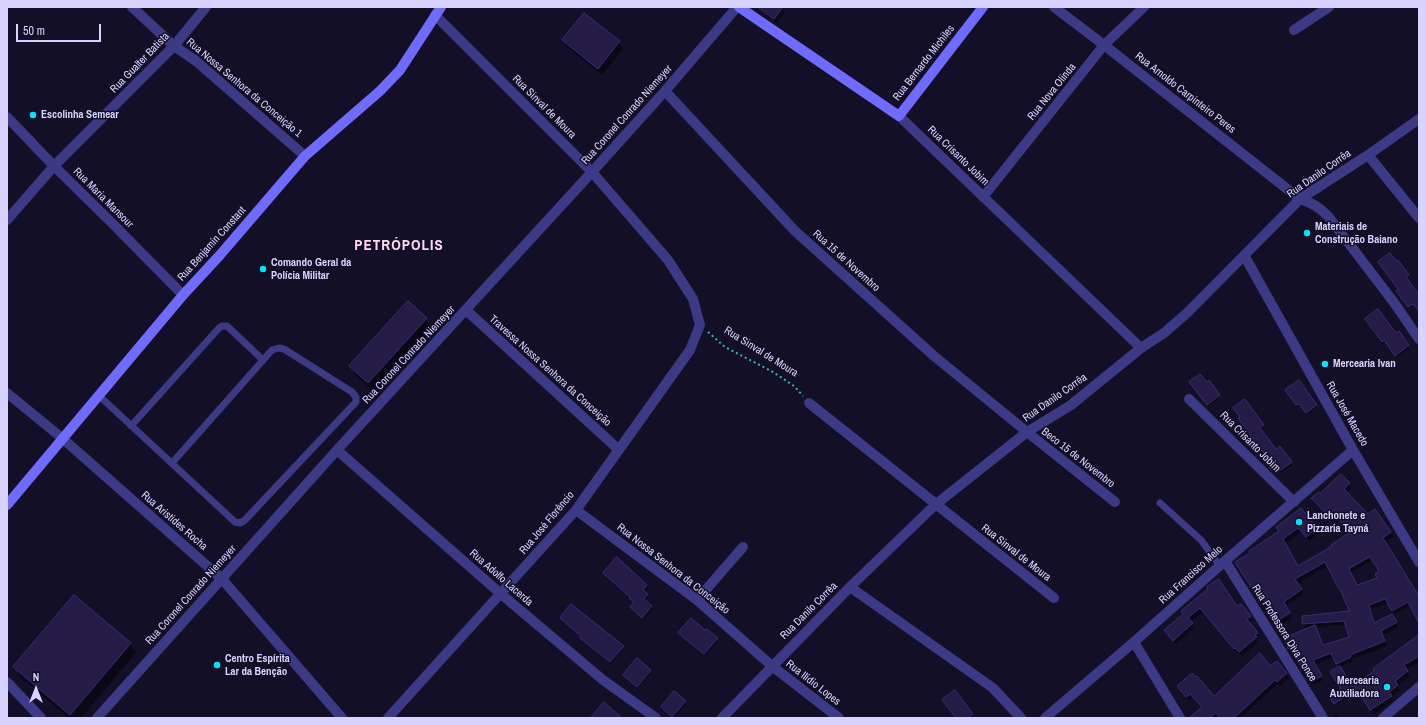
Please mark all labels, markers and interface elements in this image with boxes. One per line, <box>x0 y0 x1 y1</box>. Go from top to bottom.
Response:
scale bar <box>18 16 103 42</box>
text: 50 m <box>23 23 45 39</box>
street label: Rua Bernardo Michiles <box>890 23 958 103</box>
street label: Rua Gualter Batista <box>108 30 172 96</box>
street label: Rua Nossa Senhora da Conceição 1 <box>183 36 305 140</box>
street label: Rua Arnoldo Carpinteiro Peres <box>1132 50 1238 136</box>
street label: Rua Nova Olinda <box>1025 61 1079 123</box>
street label: Rua Coronel Conrado Niemeyer <box>579 63 675 167</box>
street label: Rua Sinval de Moura <box>509 72 579 142</box>
place label: Escolinha Semear <box>41 108 119 122</box>
marker: Escolinha Semear <box>28 110 38 120</box>
street label: Rua Crisanto Jobim <box>925 123 991 189</box>
street label: Rua Danilo Corrêa <box>1284 147 1354 201</box>
street label: Rua Maria Mansour <box>70 165 136 231</box>
street label: Rua Benjamín Constant <box>175 204 249 284</box>
place label: Materiais de Construção Baiano <box>1315 220 1398 246</box>
street label: Rua 15 de Novembro <box>810 227 882 295</box>
marker: Materiais de Construção Baiano <box>1302 228 1312 238</box>
district label: PETRÓPOLIS <box>354 237 444 255</box>
place label: Comando Geral da Polícia Militar <box>271 256 351 282</box>
marker: Comando Geral da Polícia Militar <box>258 264 268 274</box>
street label: Rua Coronel Conrado Niemeyer <box>360 303 458 407</box>
street label: Travessa Nossa Senhora da Conceição <box>486 313 614 429</box>
street label: Rua Sinval de Moura <box>722 324 800 380</box>
place label: Mercearia Ivan <box>1333 357 1396 371</box>
marker: Mercearia Ivan <box>1320 359 1330 369</box>
street label: Rua Danilo Corrêa <box>1020 371 1090 425</box>
street label: Rua José Macedo <box>1323 379 1371 449</box>
street label: Rua Crisanto Jobim <box>1217 409 1283 475</box>
street label: Beco 15 de Novembro <box>1039 425 1117 491</box>
street label: Rua Aristides Rocha <box>138 489 210 553</box>
street label: Rua José Florêncio <box>517 489 577 557</box>
place label: Lanchonete e Pizzaria Tayná <box>1307 509 1369 535</box>
marker: Lanchonete e Pizzaria Tayná <box>1294 517 1304 527</box>
street label: Rua Nossa Senhora da Conceição <box>614 521 732 617</box>
street label: Rua Sinval de Moura <box>979 522 1053 584</box>
street label: Rua Coronel Conrado Niemeyer <box>143 543 239 647</box>
street label: Rua Francisco Melo <box>1157 543 1225 607</box>
street label: Rua Adolfo Lacerda <box>467 547 535 609</box>
street label: Rua Danilo Corrêa <box>778 580 840 642</box>
street label: Rua Professora Diva Ponce <box>1249 582 1319 684</box>
place label: Centro Espírita Lar da Benção <box>225 652 290 678</box>
street label: Rua Ilídio Lopes <box>783 658 843 708</box>
marker: Centro Espírita Lar da Benção <box>212 660 222 670</box>
north arrow <box>16 669 56 709</box>
text: N <box>33 670 39 684</box>
place label: Mercearia Auxiliadora <box>1330 674 1379 700</box>
marker: Mercearia Auxiliadora <box>1382 682 1392 692</box>

